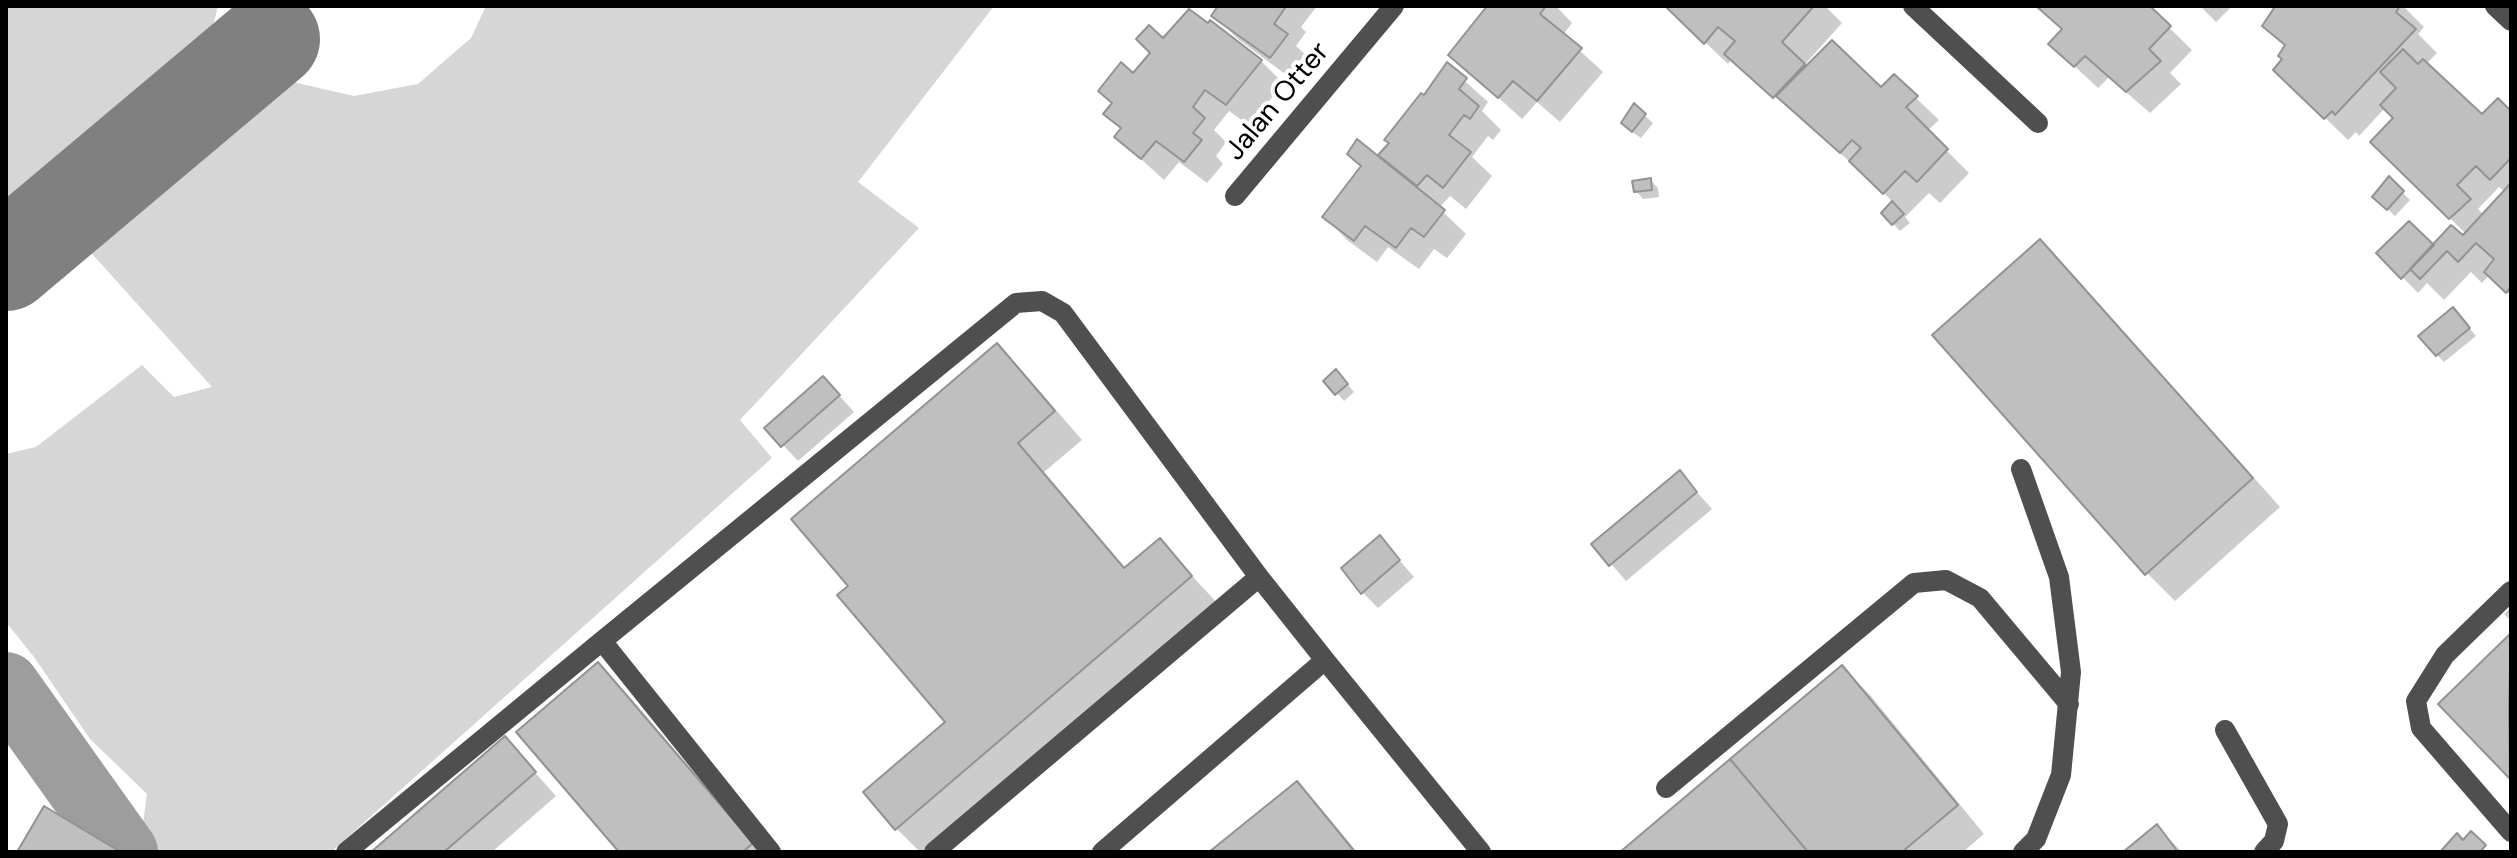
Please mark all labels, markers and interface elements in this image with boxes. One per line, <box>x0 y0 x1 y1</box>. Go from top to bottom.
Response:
street label: Jalan Otter <box>1219 36 1337 168</box>

